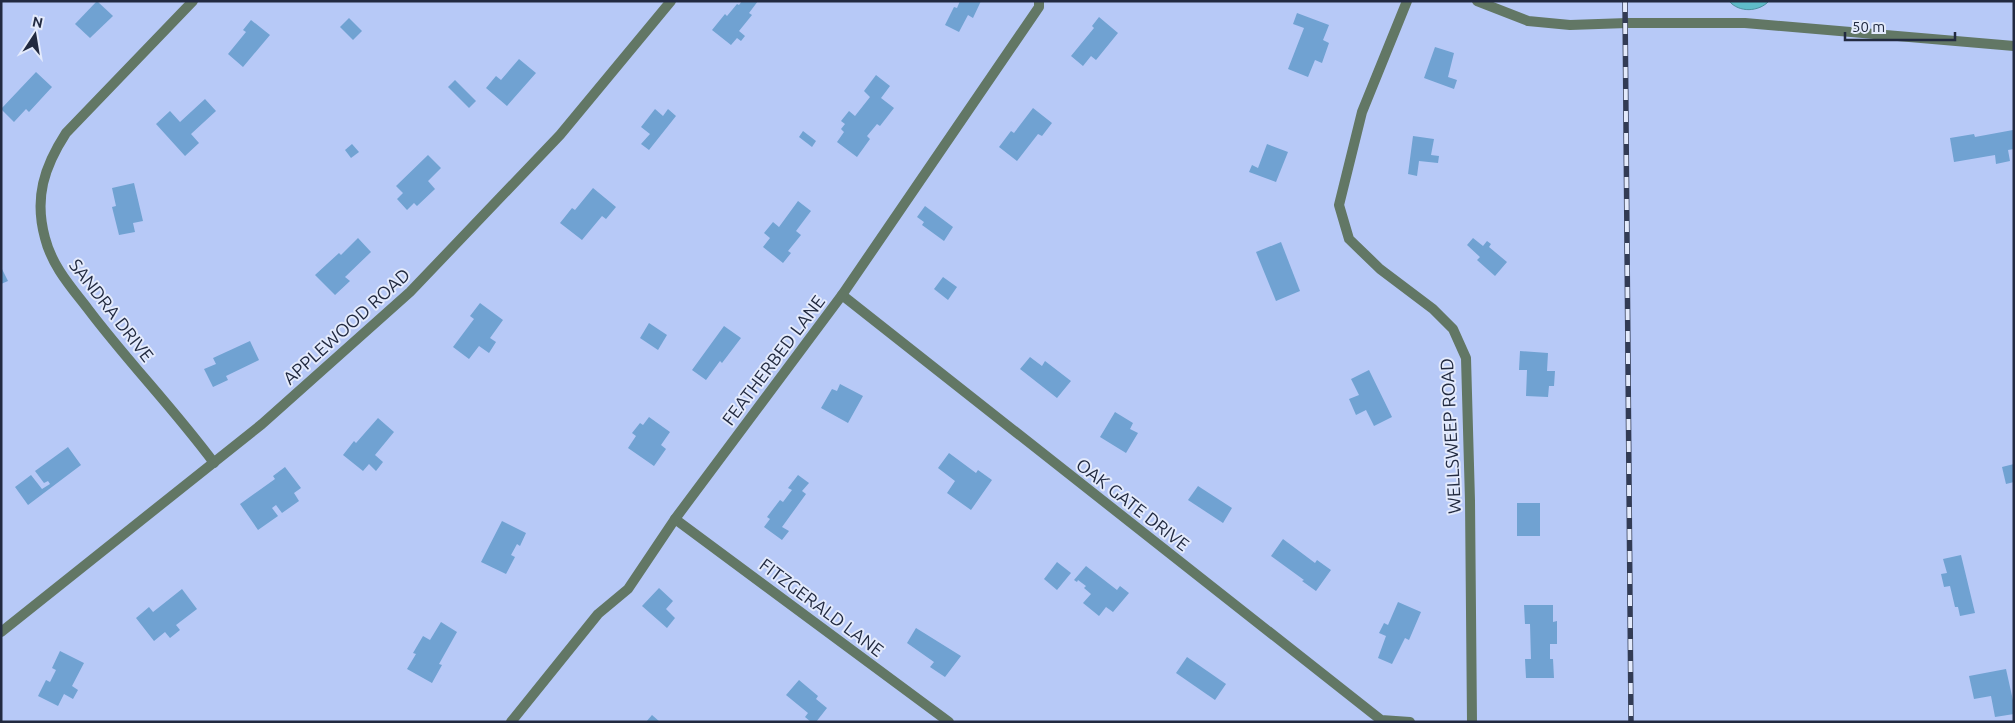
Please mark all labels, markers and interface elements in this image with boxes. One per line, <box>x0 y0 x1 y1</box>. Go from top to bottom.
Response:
north arrow <box>10 10 60 60</box>
scale bar <box>1845 10 1955 42</box>
text: N <box>31 13 44 31</box>
text: 50 m <box>1852 18 1885 35</box>
street label: SANDRA DRIVE <box>66 255 158 365</box>
street label: APPLEWOOD ROAD <box>279 264 413 388</box>
street label: FEATHERBED LANE <box>718 291 828 429</box>
street label: WELLSWEEP ROAD <box>1436 358 1464 514</box>
street label: OAK GATE DRIVE <box>1073 454 1193 554</box>
street label: FITZGERALD LANE <box>756 554 888 660</box>

